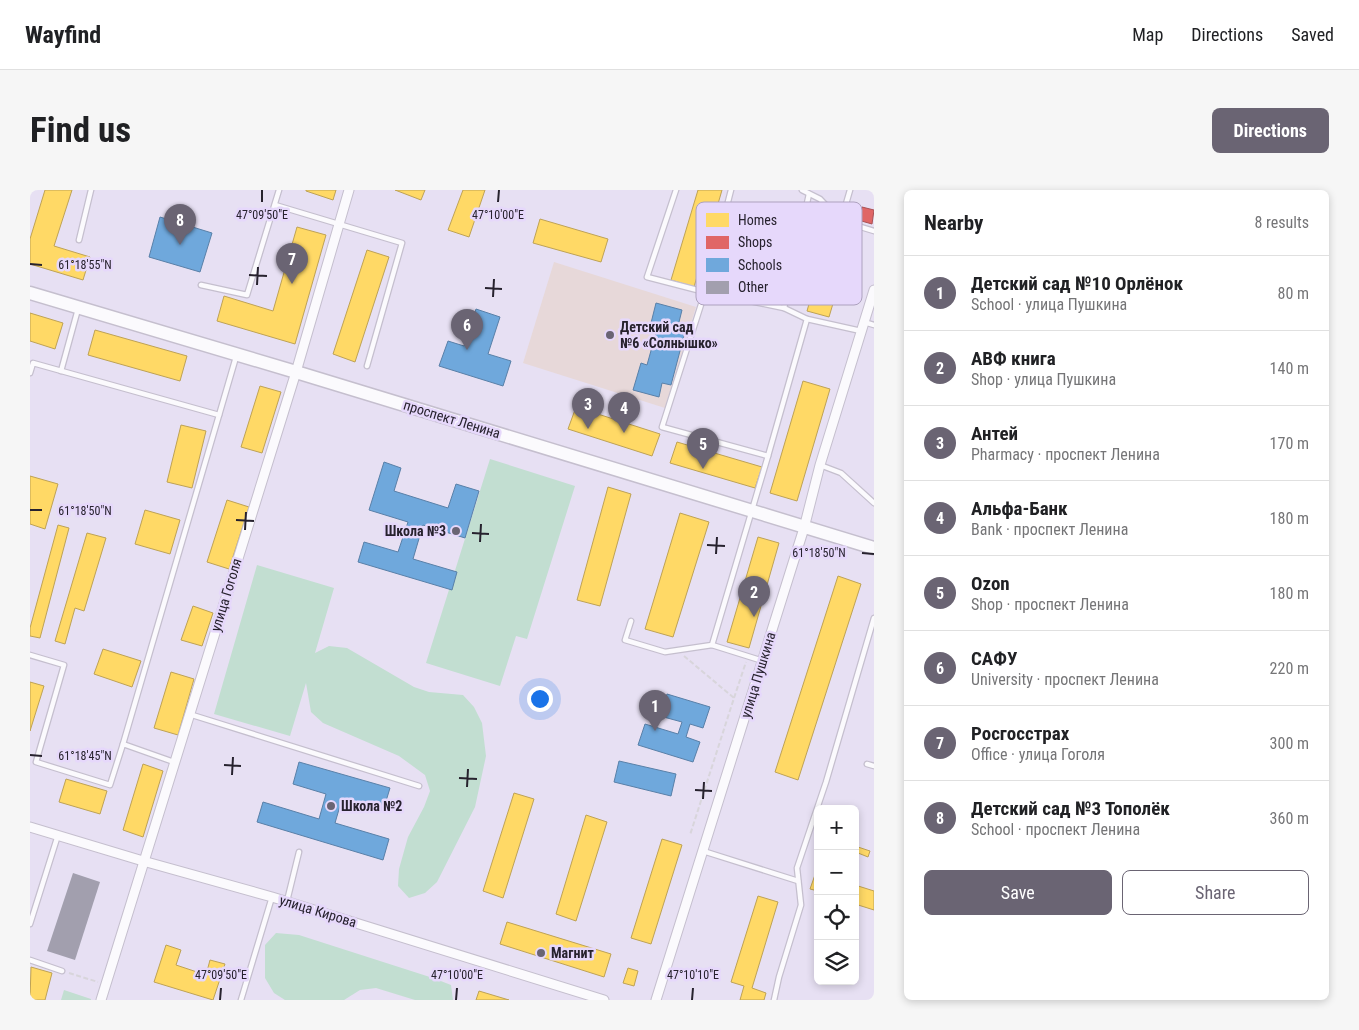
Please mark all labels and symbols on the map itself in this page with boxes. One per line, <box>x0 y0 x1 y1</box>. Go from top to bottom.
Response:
legend <box>696 202 862 305</box>
pin: 8 <box>164 204 196 245</box>
text: 47°09'50"E <box>236 208 288 222</box>
text: 47°10'00"E <box>472 208 524 222</box>
text: Homes <box>738 212 777 228</box>
text: Shops <box>738 234 772 250</box>
pin: 7 <box>276 243 308 284</box>
text: Schools <box>738 257 782 273</box>
text: 61°18'55"N <box>58 258 112 272</box>
text: Other <box>738 279 768 295</box>
pin: 6 <box>451 309 483 350</box>
place label: Детский сад №6 «Солнышко» <box>620 319 718 351</box>
marker: Детский сад №6 «Солнышко» <box>604 329 616 341</box>
pin: 3 <box>572 388 604 429</box>
pin: 4 <box>608 392 640 433</box>
street label: проспект Ленина <box>402 397 502 441</box>
pin: 5 <box>687 428 719 469</box>
text: 61°18'50"N <box>58 504 112 518</box>
place label: Школа №3 <box>385 523 446 539</box>
marker: Школа №3 <box>450 525 462 537</box>
text: 61°18'50"N <box>792 546 846 560</box>
street label: улица Гоголя <box>207 557 245 633</box>
pin: 2 <box>738 576 770 617</box>
street label: улица Пушкина <box>737 630 779 720</box>
your location <box>527 686 553 712</box>
pin: 1 <box>639 690 671 731</box>
text: 61°18'45"N <box>58 749 112 763</box>
place label: Школа №2 <box>341 798 402 814</box>
marker: Школа №2 <box>325 800 337 812</box>
street label: улица Кирова <box>278 892 358 930</box>
place label: Магнит <box>551 945 594 961</box>
marker: Магнит <box>535 947 547 959</box>
text: 47°09'50"E <box>195 968 247 982</box>
text: 47°10'00"E <box>431 968 483 982</box>
text: 47°10'10"E <box>667 968 719 982</box>

